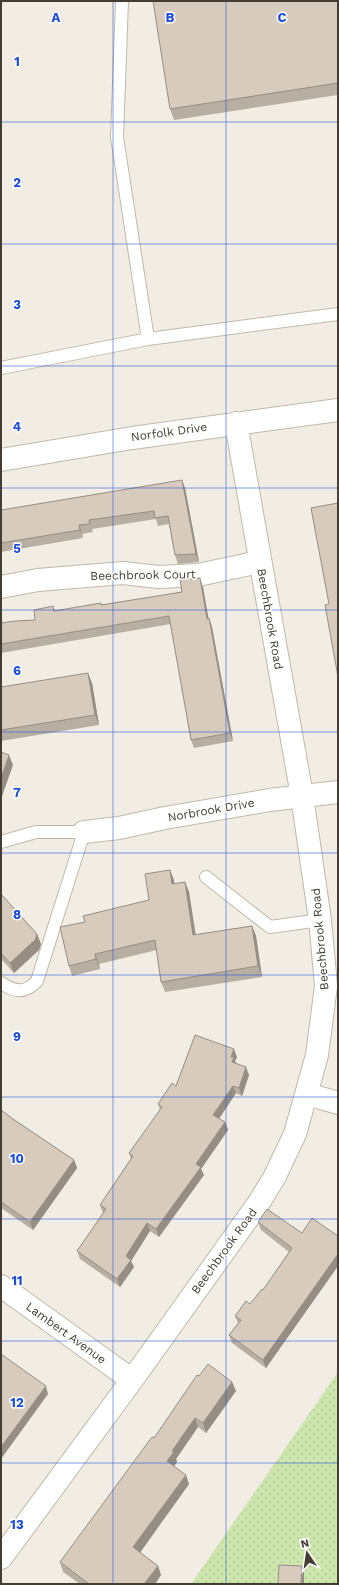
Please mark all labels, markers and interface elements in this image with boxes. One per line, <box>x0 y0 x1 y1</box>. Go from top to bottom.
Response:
text: A <box>52 10 61 25</box>
text: B <box>166 10 175 25</box>
text: C <box>278 10 287 25</box>
text: 1 <box>14 54 20 69</box>
text: 2 <box>13 175 21 190</box>
text: 3 <box>13 297 21 312</box>
text: 4 <box>13 419 22 434</box>
street label: Norfolk Drive <box>130 420 208 444</box>
text: 5 <box>13 541 21 556</box>
street label: Beechbrook Court <box>90 567 196 583</box>
street label: Beechbrook Road <box>254 567 286 671</box>
text: 6 <box>13 663 21 678</box>
text: 7 <box>13 785 21 800</box>
street label: Norbrook Drive <box>166 795 256 825</box>
street label: Beechbrook Road <box>309 887 331 991</box>
text: 8 <box>13 907 21 922</box>
text: 9 <box>13 1029 21 1044</box>
text: 10 <box>10 1151 24 1166</box>
street label: Beechbrook Road <box>188 1205 260 1297</box>
text: 11 <box>11 1273 23 1288</box>
street label: Lambert Avenue <box>23 1299 109 1367</box>
text: 12 <box>10 1395 24 1410</box>
text: 13 <box>10 1517 24 1532</box>
north arrow <box>287 1533 327 1573</box>
text: N <box>299 1536 310 1551</box>

